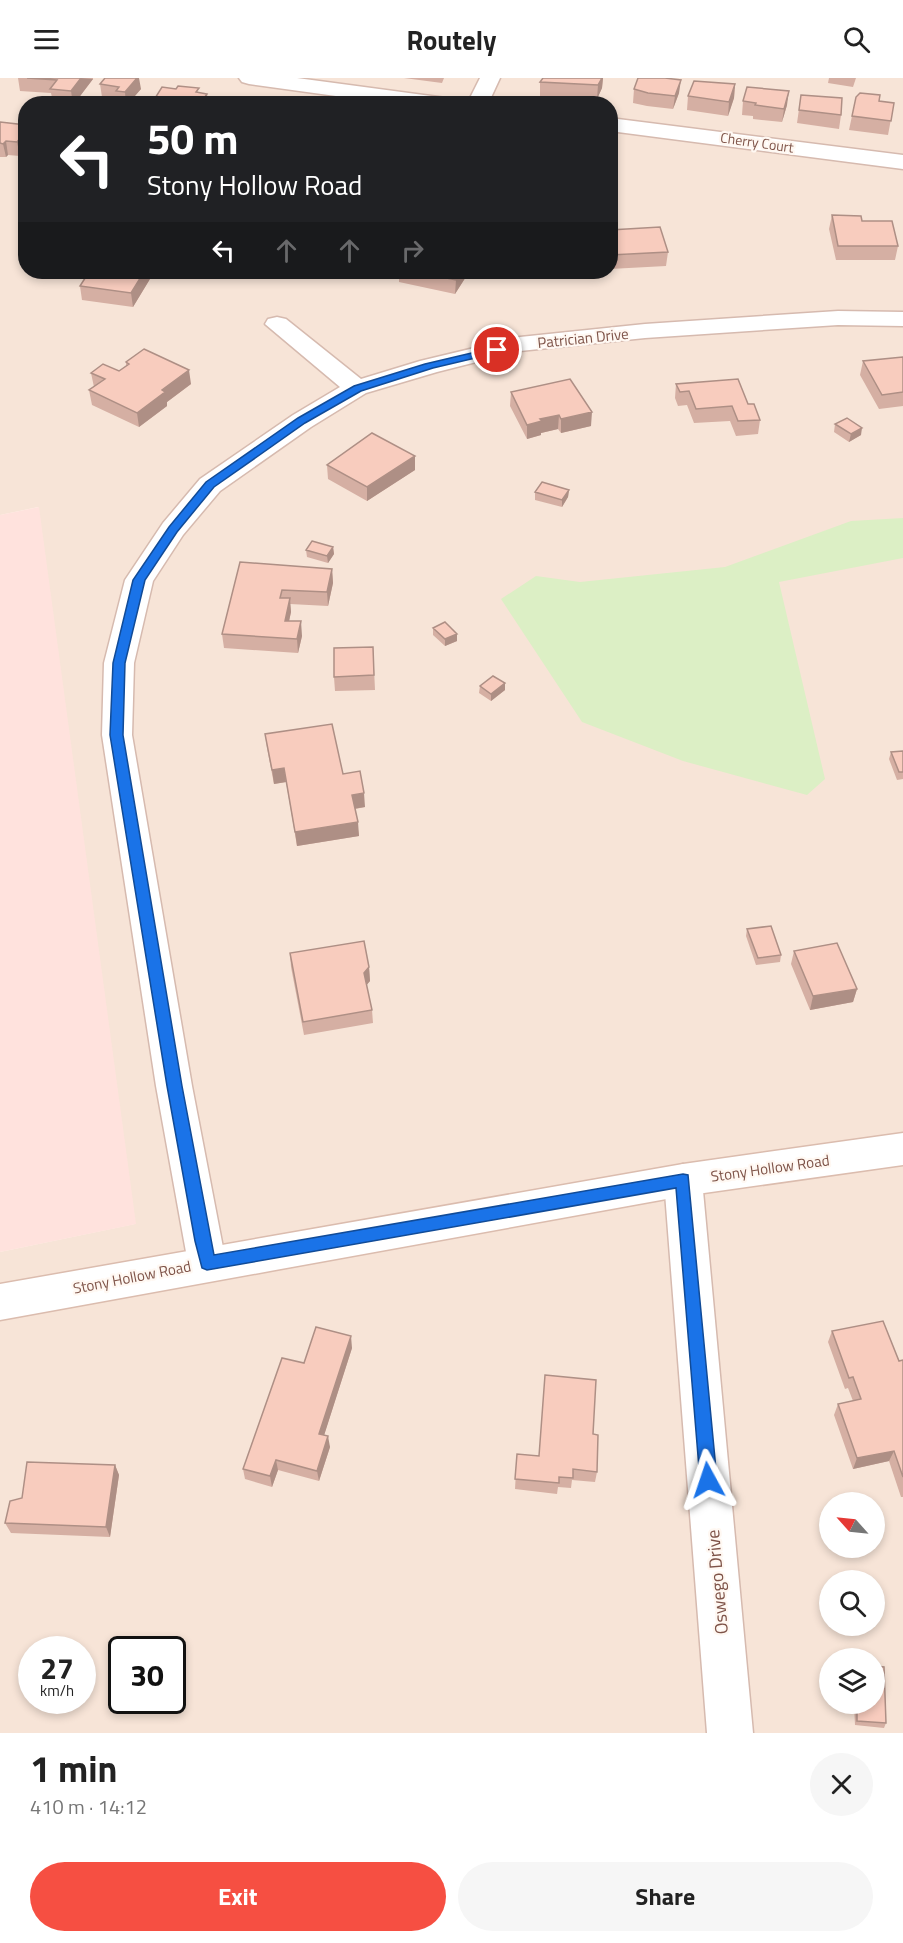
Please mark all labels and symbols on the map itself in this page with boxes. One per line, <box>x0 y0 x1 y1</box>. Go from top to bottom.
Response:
street label: Cherry Court <box>719 126 795 158</box>
street label: Patrician Drive <box>536 322 630 354</box>
pin <box>471 324 522 375</box>
street label: Stony Hollow Road <box>709 1148 831 1188</box>
street label: Stony Hollow Road <box>71 1254 193 1300</box>
position arrow <box>676 1448 740 1512</box>
north arrow <box>819 1492 885 1558</box>
street label: Oswego Drive <box>699 1529 735 1635</box>
speed limit sign: 30 <box>108 1636 186 1714</box>

